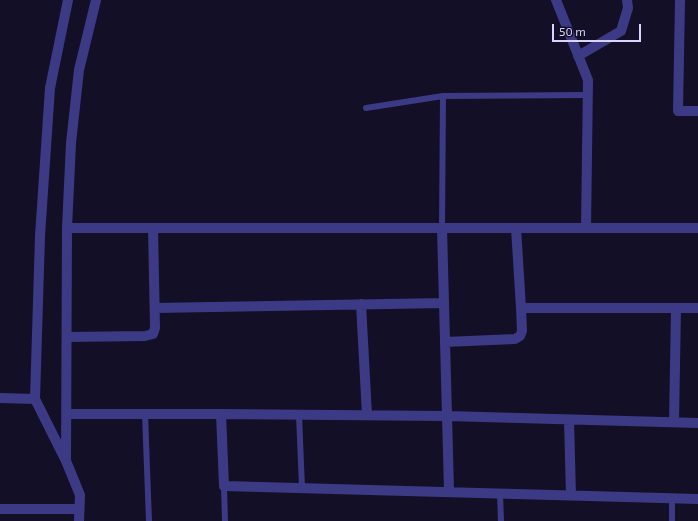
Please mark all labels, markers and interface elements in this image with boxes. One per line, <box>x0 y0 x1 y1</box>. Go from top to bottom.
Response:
scale bar <box>554 16 643 42</box>
text: 50 m <box>559 24 586 38</box>

